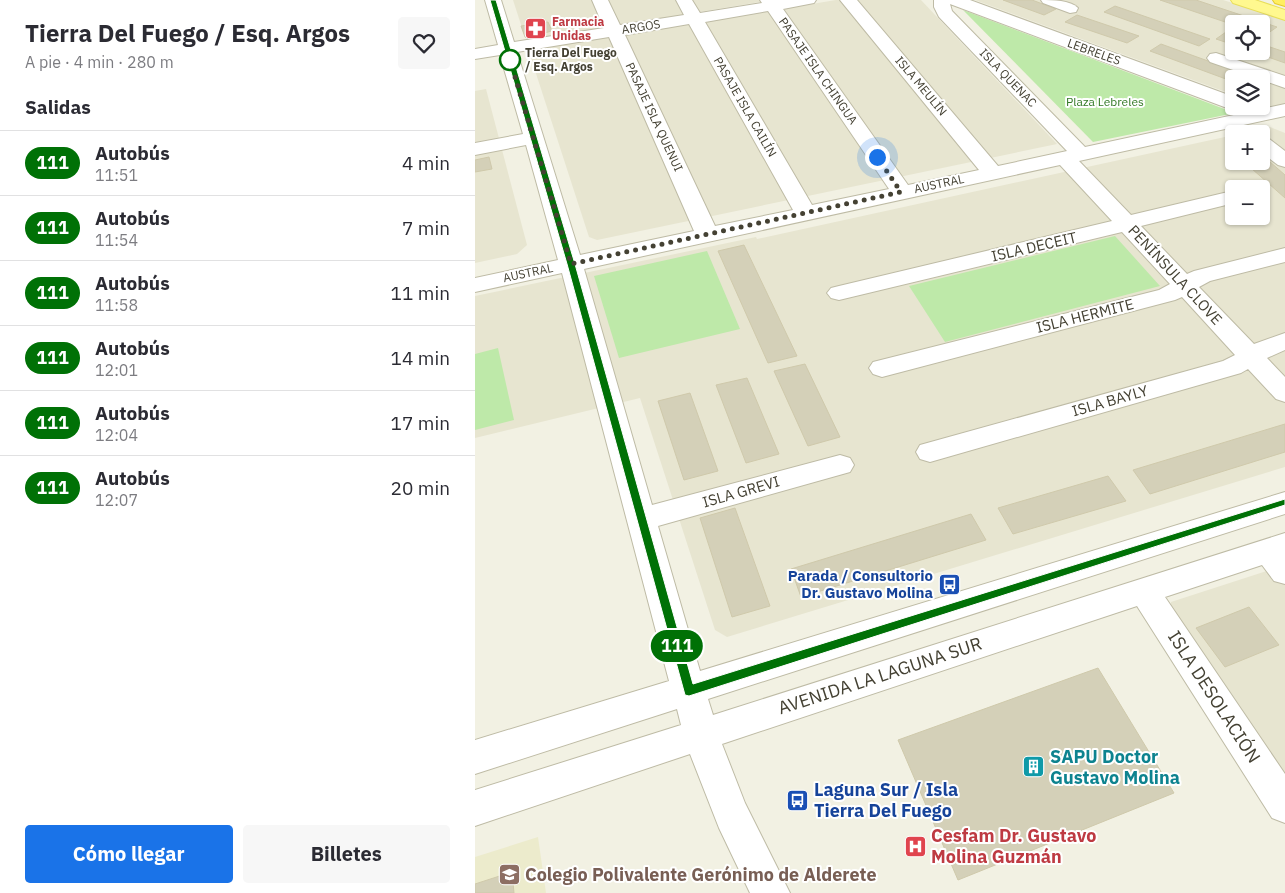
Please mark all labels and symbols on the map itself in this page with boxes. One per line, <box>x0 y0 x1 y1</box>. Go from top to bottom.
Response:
place label: Farmacia Unidas <box>552 14 604 43</box>
street label: PASAJE ISLA CHINGUA <box>776 14 861 127</box>
street label: ARGOS <box>620 16 661 37</box>
pharmacy icon: Farmacia Unidas <box>524 17 548 41</box>
street label: LEBRELES <box>1066 35 1123 68</box>
place label: Tierra Del Fuego / Esq. Argos <box>525 45 617 74</box>
street label: ISLA QUENAC <box>977 45 1040 110</box>
marker: Tierra Del Fuego / Esq. Argos <box>499 49 521 71</box>
street label: ISLA MEULÍN <box>892 53 950 118</box>
street label: PASAJE ISLA CAILÍN <box>711 54 780 159</box>
street label: PASAJE ISLA QUENUI <box>623 60 686 174</box>
park label: Plaza Lebreles <box>1066 94 1144 109</box>
your location <box>865 145 890 170</box>
street label: AUSTRAL <box>913 171 965 196</box>
street label: PENÍNSULA CLOVE <box>1124 221 1227 329</box>
street label: ISLA DECEIT <box>989 227 1079 266</box>
street label: AUSTRAL <box>502 260 554 285</box>
street label: ISLA HERMITE <box>1034 294 1136 337</box>
street label: ISLA BAYLY <box>1070 381 1150 420</box>
street label: ISLA GREVI <box>700 471 782 512</box>
place label: Parada / Consultorio Dr. Gustavo Molina <box>788 566 933 602</box>
bus stop icon: Parada / Consultorio Dr. Gustavo Molina <box>937 573 961 597</box>
street label: ISLA DESOLACIÓN <box>1163 626 1266 767</box>
line badge: 111 <box>648 630 706 662</box>
street label: AVENIDA LA LAGUNA SUR <box>775 632 985 719</box>
place label: SAPU Doctor Gustavo Molina <box>1050 745 1180 789</box>
building icon: SAPU Doctor Gustavo Molina <box>1022 755 1046 779</box>
place label: Laguna Sur / Isla Tierra Del Fuego <box>814 778 958 822</box>
bus stop icon: Laguna Sur / Isla Tierra Del Fuego <box>786 788 810 812</box>
place label: Cesfam Dr. Gustavo Molina Guzmán <box>931 824 1096 868</box>
hospital icon: Cesfam Dr. Gustavo Molina Guzmán <box>903 834 927 858</box>
school or university icon: Colegio Polivalente Gerónimo de Alderete <box>497 863 521 887</box>
place label: Colegio Polivalente Gerónimo de Alderete <box>525 863 877 886</box>

